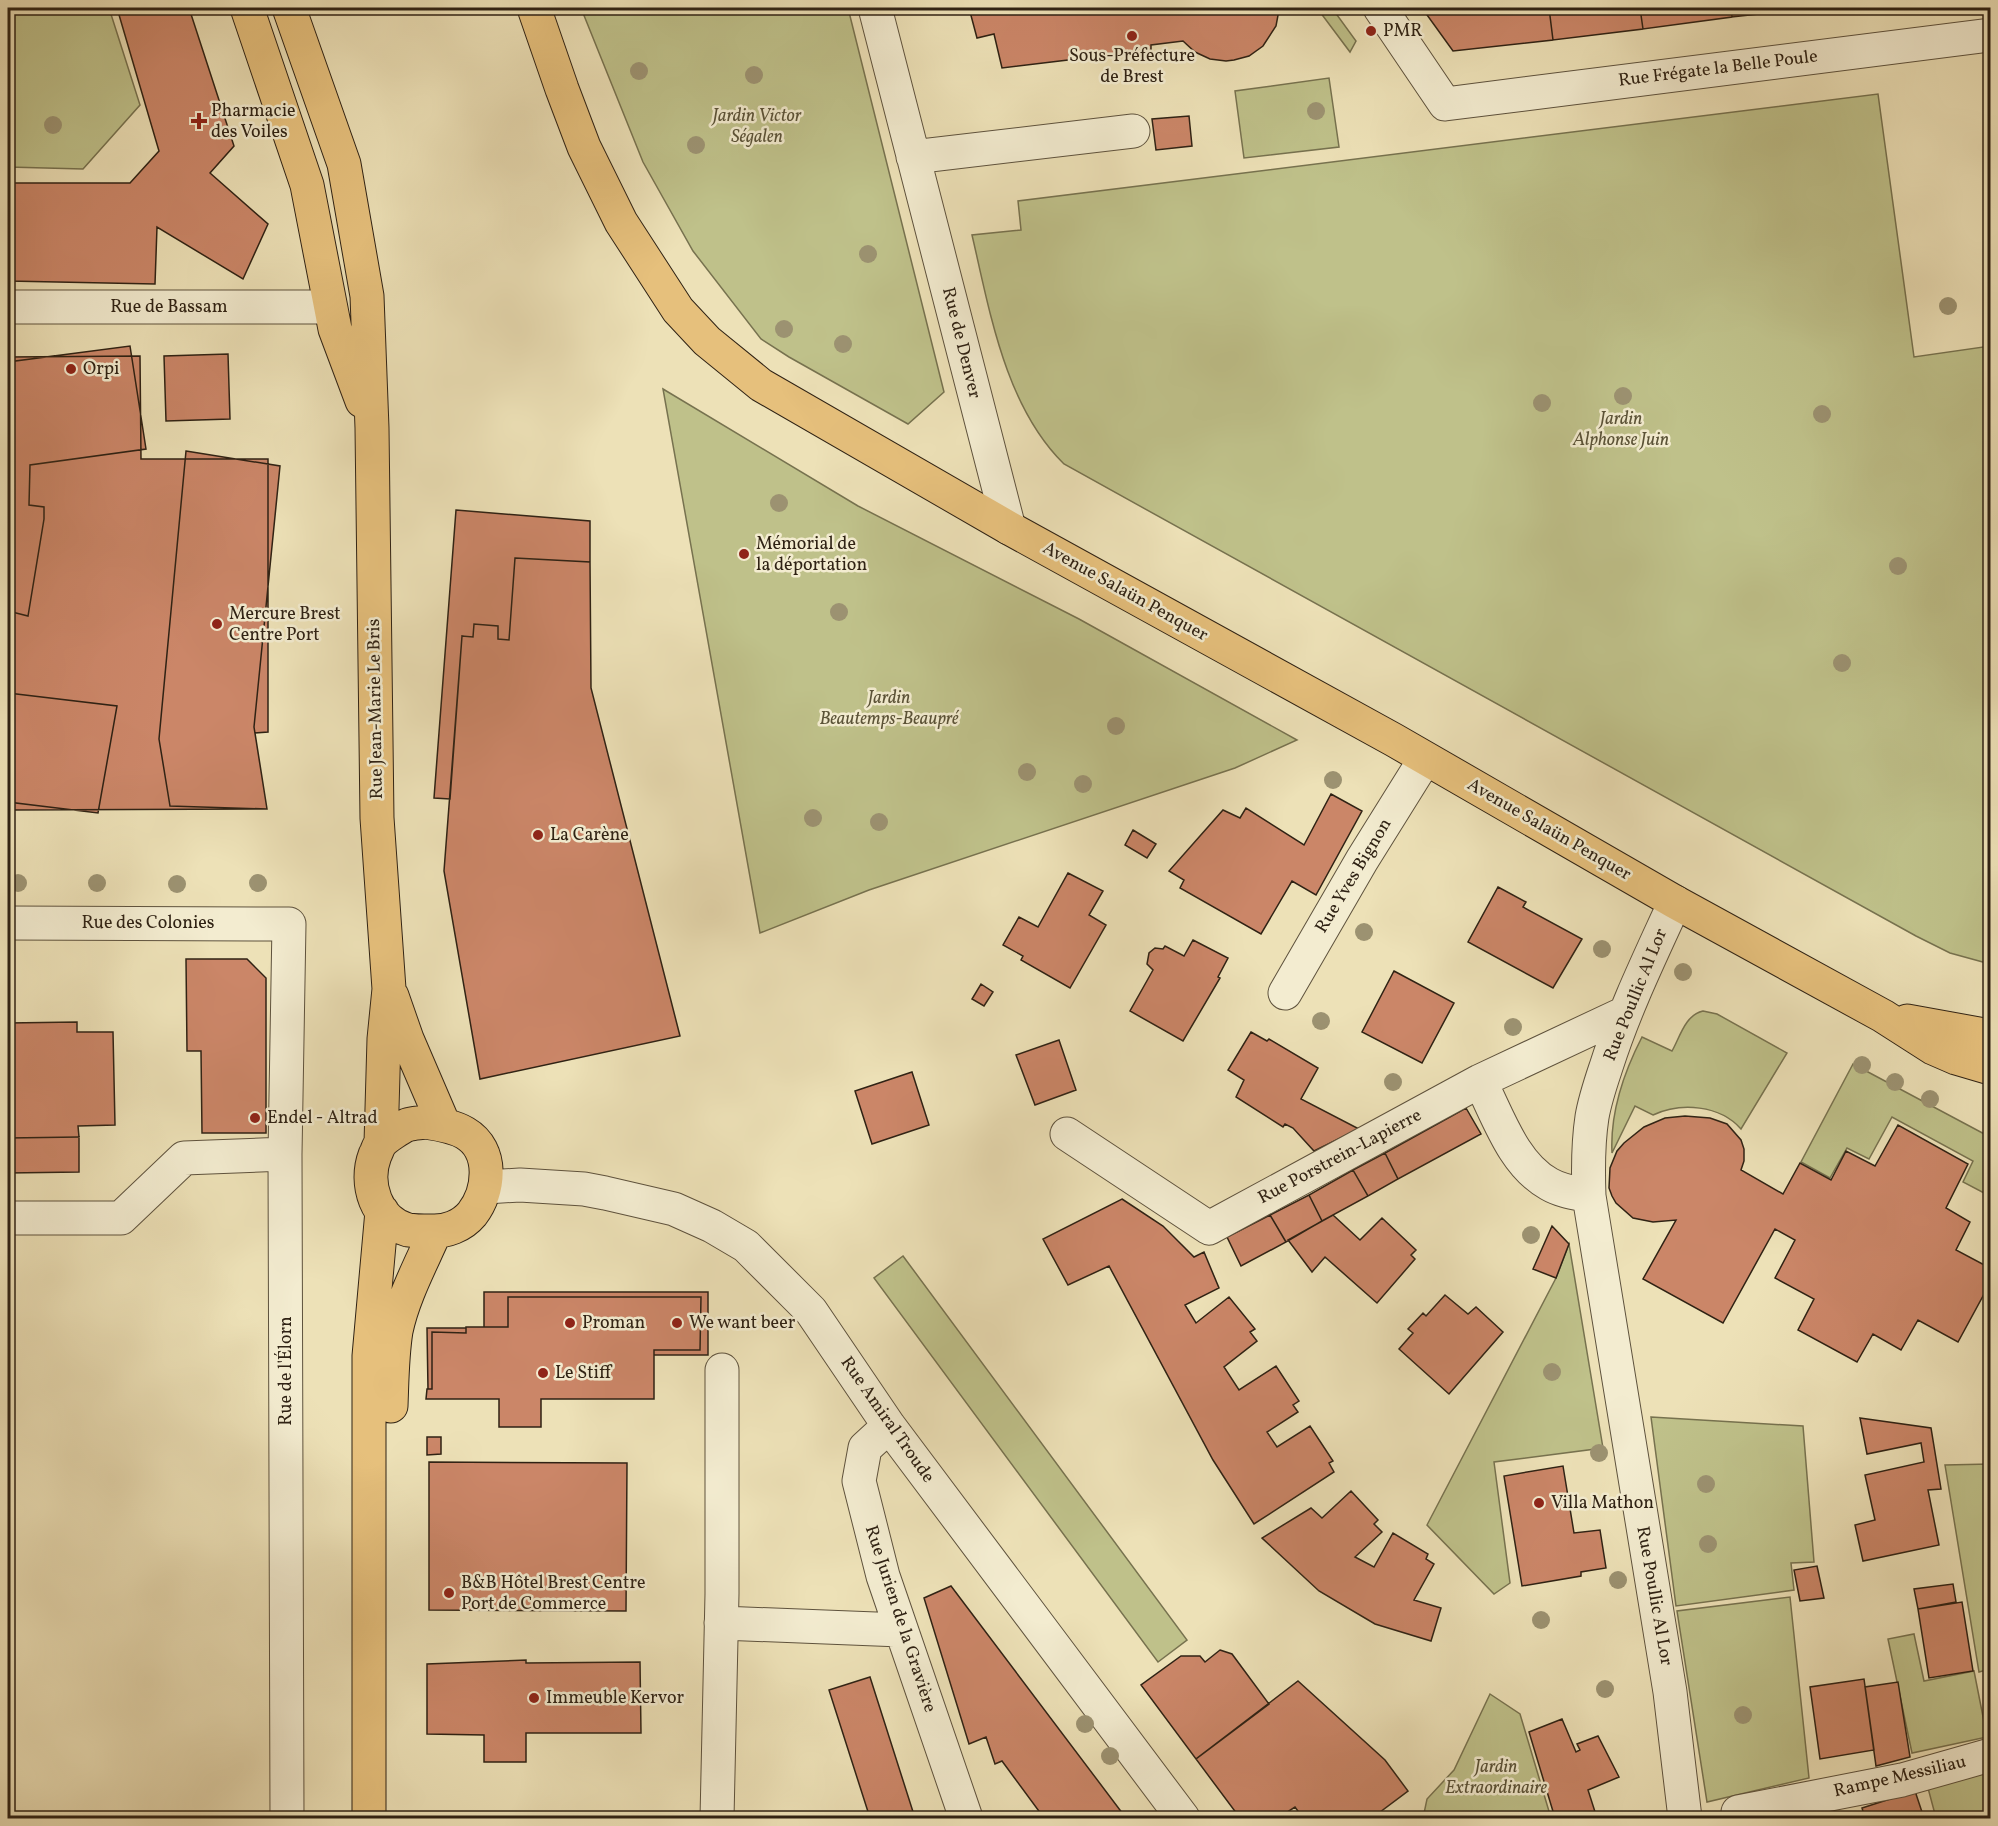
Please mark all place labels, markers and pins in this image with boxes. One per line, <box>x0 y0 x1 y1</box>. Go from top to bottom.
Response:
place label: PMR <box>1383 19 1423 44</box>
marker: PMR <box>1364 24 1378 38</box>
marker: Sous-Préfecture de Brest <box>1125 29 1139 43</box>
place label: Sous-Préfecture de Brest <box>1069 44 1195 90</box>
place label: Pharmacie des Voiles <box>211 99 296 145</box>
marker: Pharmacie des Voiles <box>192 114 206 128</box>
place label: Orpi <box>83 357 119 382</box>
marker: Orpi <box>64 362 78 376</box>
place label: Mémorial de la déportation <box>756 532 867 578</box>
marker: Mémorial de la déportation <box>737 547 751 561</box>
place label: Mercure Brest Centre Port <box>229 602 341 648</box>
marker: Mercure Brest Centre Port <box>210 617 224 631</box>
place label: La Carène <box>550 823 629 848</box>
marker: La Carène <box>531 828 545 842</box>
place label: Endel - Altrad <box>267 1106 378 1131</box>
marker: Endel - Altrad <box>248 1111 262 1125</box>
place label: Proman <box>582 1311 645 1336</box>
place label: We want beer <box>689 1311 796 1336</box>
marker: Proman <box>563 1316 577 1330</box>
marker: We want beer <box>670 1316 684 1330</box>
place label: Le Stiff <box>555 1361 613 1386</box>
marker: Le Stiff <box>536 1366 550 1380</box>
place label: Villa Mathon <box>1551 1491 1654 1516</box>
marker: Villa Mathon <box>1532 1496 1546 1510</box>
place label: B&B Hôtel Brest Centre Port de Commerce <box>461 1571 646 1617</box>
marker: B&B Hôtel Brest Centre Port de Commerce <box>442 1586 456 1600</box>
place label: Immeuble Kervor <box>546 1686 685 1711</box>
marker: Immeuble Kervor <box>527 1691 541 1705</box>

